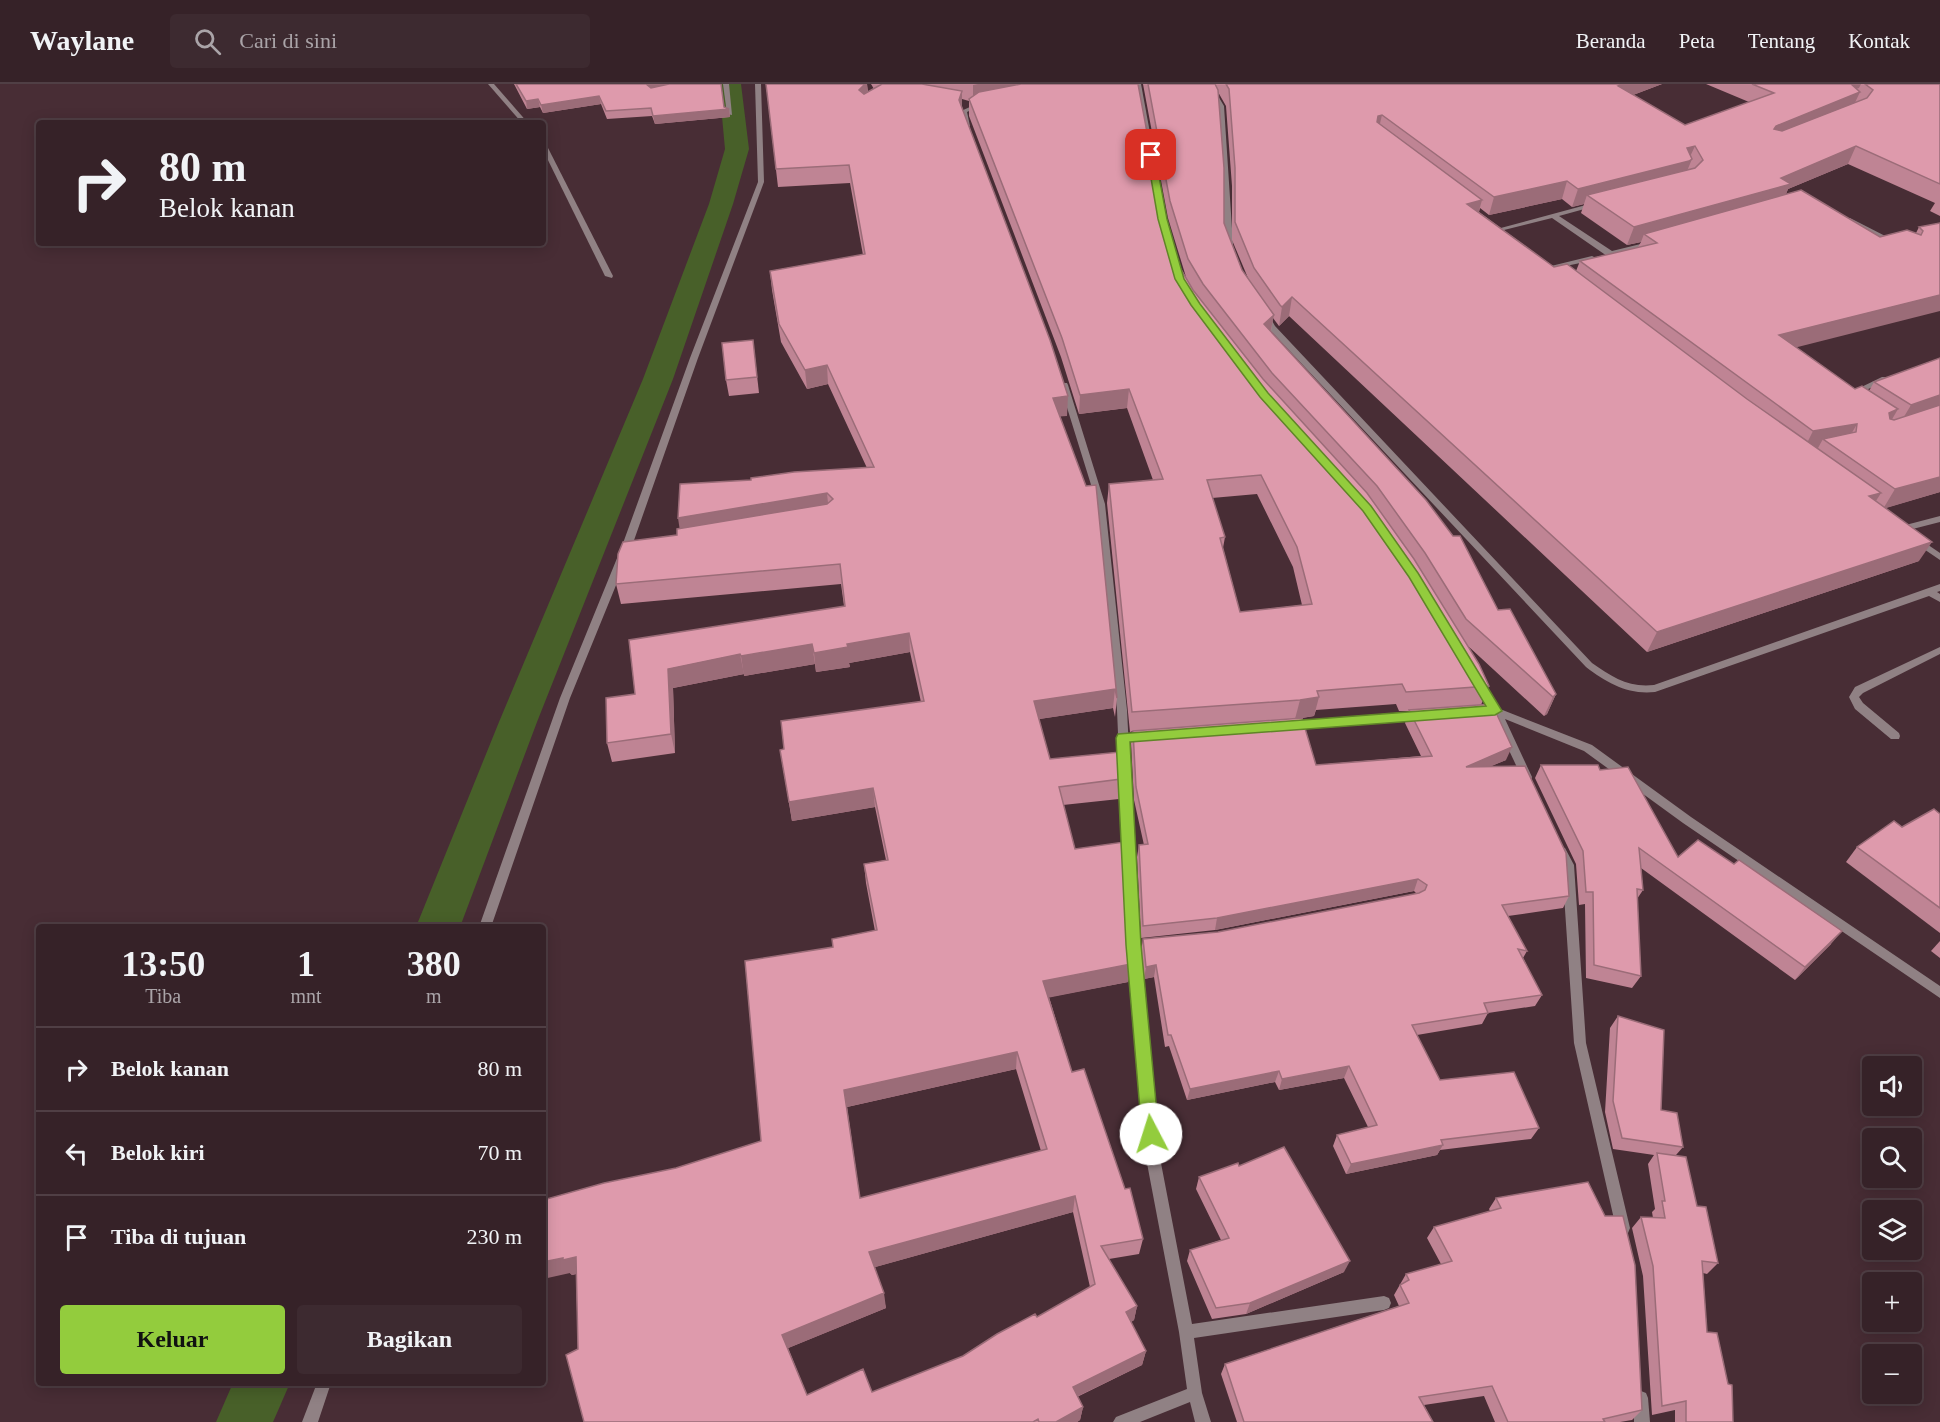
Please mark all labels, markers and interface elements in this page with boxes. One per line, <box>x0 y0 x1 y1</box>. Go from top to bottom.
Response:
search box <box>170 14 590 68</box>
text: Waylane <box>30 25 134 56</box>
icon: search <box>191 25 224 58</box>
text: Cari di sini <box>239 28 337 53</box>
text: Beranda <box>1576 29 1646 53</box>
text: Peta <box>1679 29 1715 53</box>
text: Tentang <box>1748 29 1815 53</box>
text: Kontak <box>1848 29 1910 53</box>
pin <box>1125 129 1176 180</box>
icon: arrive <box>1134 138 1167 171</box>
icon: right <box>60 144 138 222</box>
text: 80 m <box>159 144 247 190</box>
text: Belok kanan <box>159 193 295 223</box>
text: 13:50 <box>121 944 205 984</box>
text: 1 <box>297 944 315 984</box>
text: 380 <box>407 944 461 984</box>
text: Tiba <box>145 985 181 1007</box>
text: mnt <box>290 985 322 1007</box>
text: m <box>426 985 442 1007</box>
icon: right <box>60 1053 93 1086</box>
text: Belok kanan <box>111 1056 229 1081</box>
text: 80 m <box>477 1056 522 1081</box>
map controls <box>1862 1056 1922 1404</box>
button: sound <box>1862 1056 1922 1116</box>
position arrow <box>1119 1102 1183 1166</box>
button: search <box>1862 1128 1922 1188</box>
icon: left <box>60 1137 93 1170</box>
text: Belok kiri <box>111 1140 205 1165</box>
text: 70 m <box>477 1140 522 1165</box>
button: layers <box>1862 1200 1922 1260</box>
icon: arrive <box>60 1221 93 1254</box>
text: Tiba di tujuan <box>111 1224 246 1249</box>
text: 230 m <box>466 1224 522 1249</box>
button: + <box>1862 1272 1922 1332</box>
button: Keluar <box>60 1305 285 1374</box>
button: Bagikan <box>297 1305 522 1374</box>
button: − <box>1862 1344 1922 1404</box>

